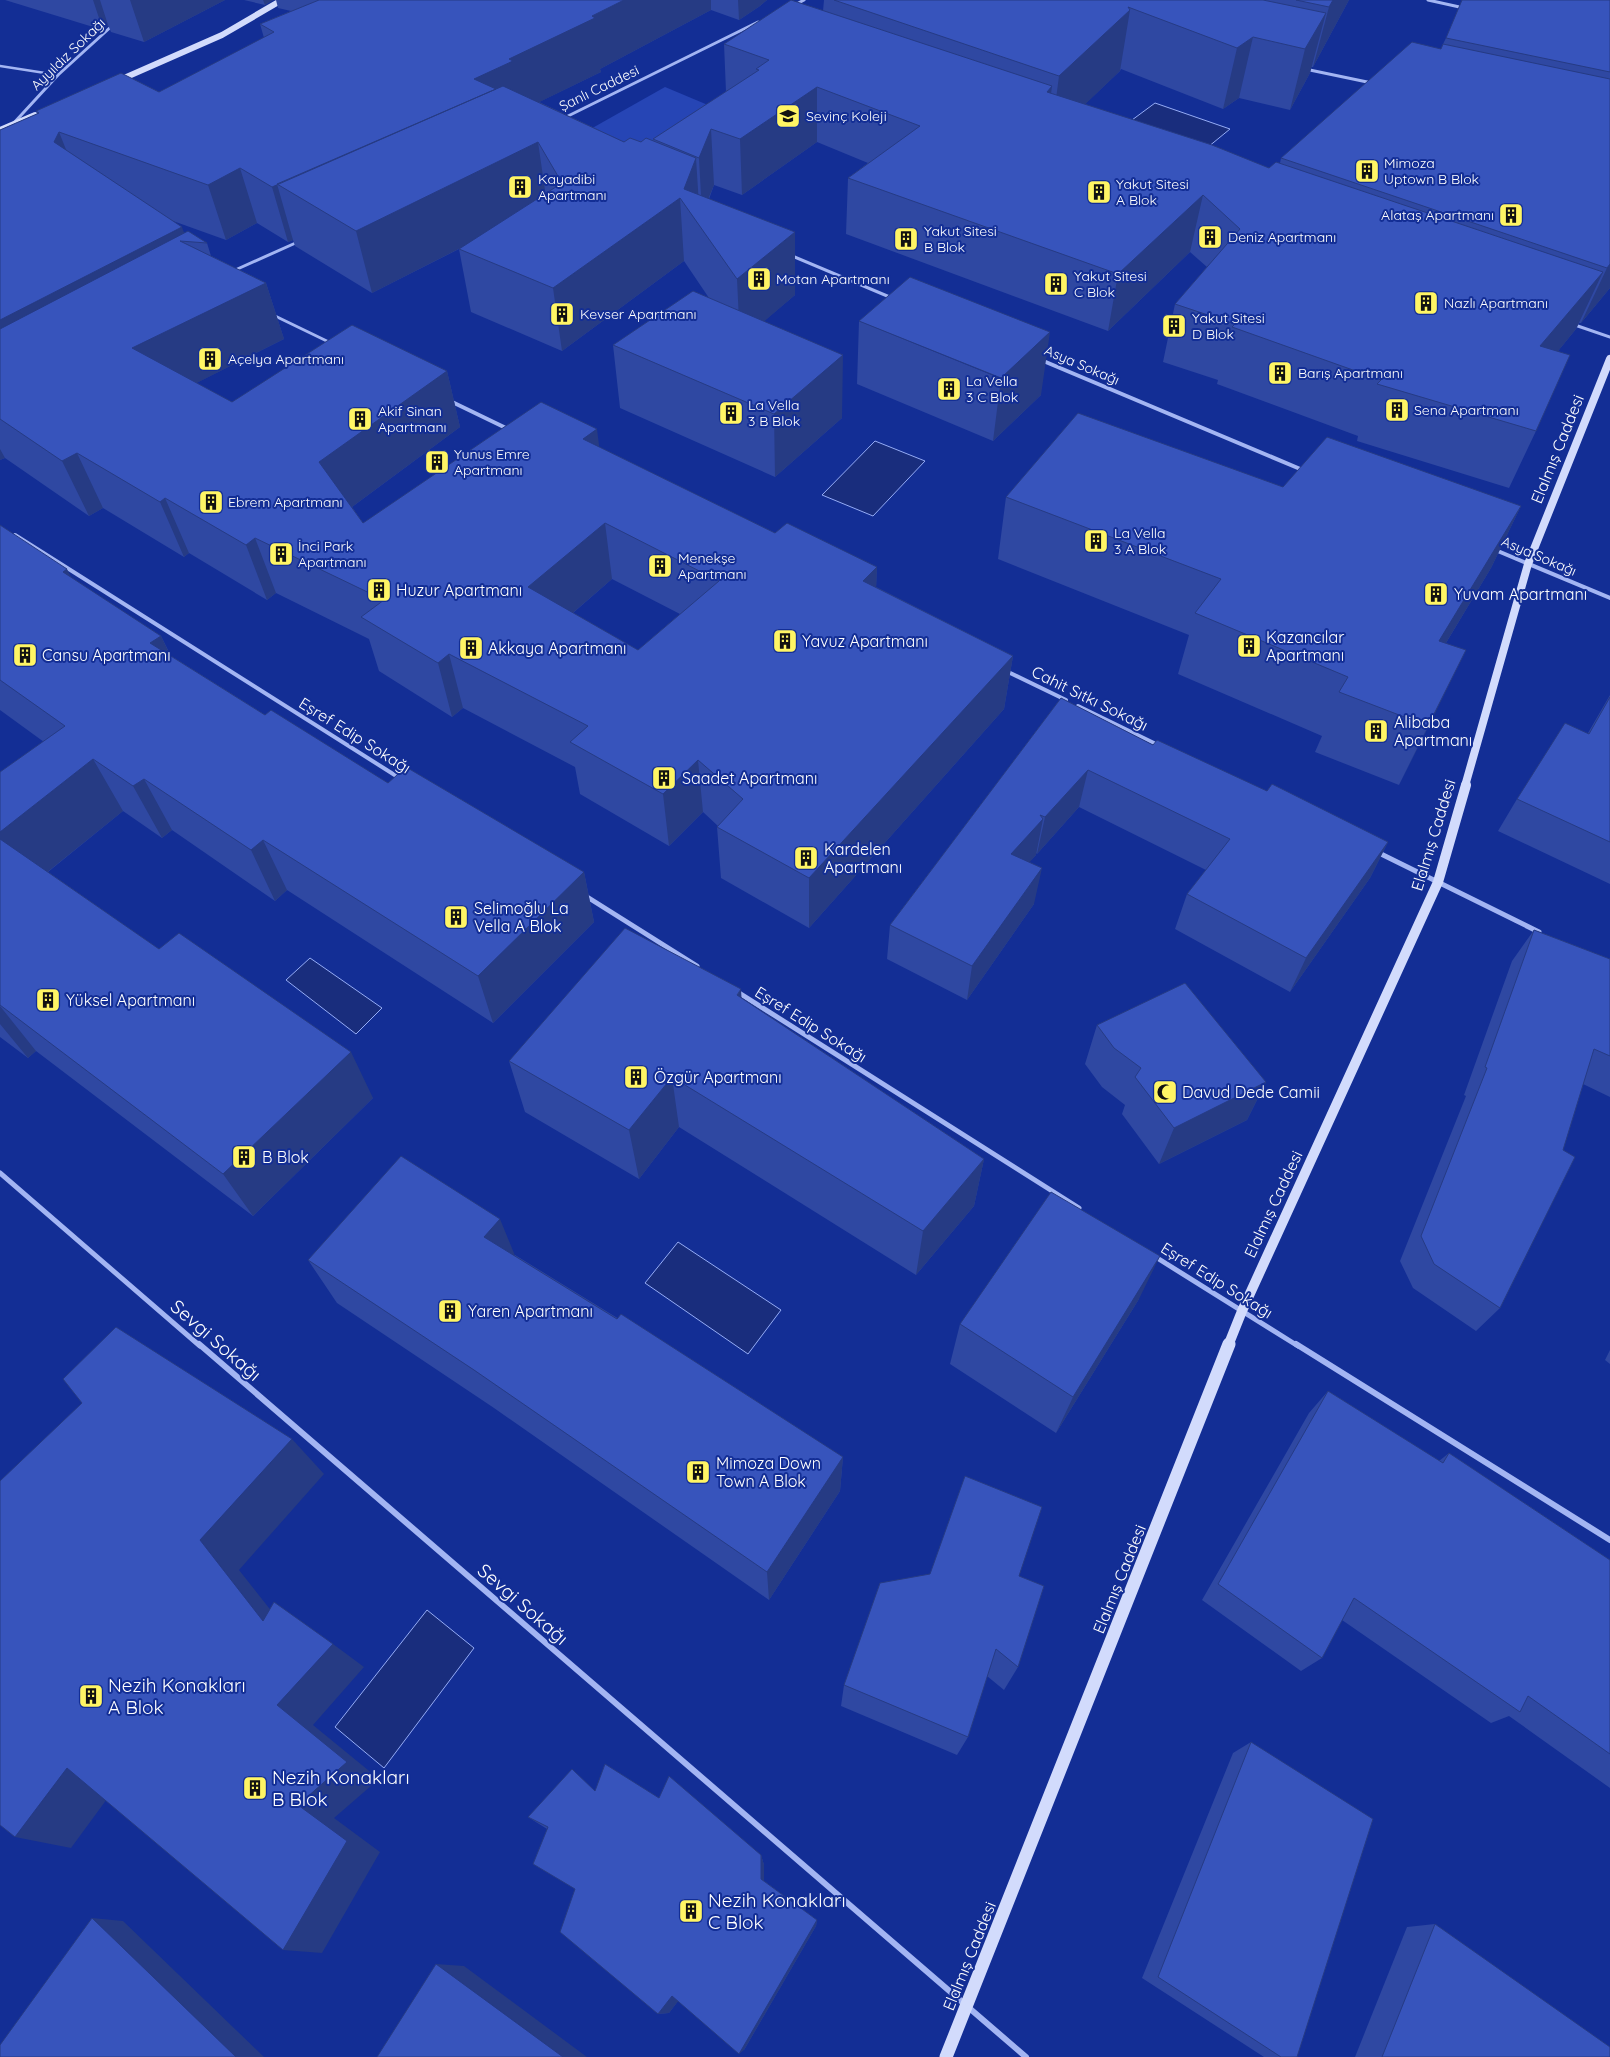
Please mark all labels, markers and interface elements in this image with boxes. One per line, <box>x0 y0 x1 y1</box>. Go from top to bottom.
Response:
street label: Ayyıldız Sokağı <box>27 14 109 94</box>
street label: Şanlı Caddesi <box>556 61 642 115</box>
school or university icon: Sevinç Koleji <box>775 103 801 129</box>
place label: Sevinç Koleji <box>806 107 887 125</box>
place label: Mimoza Uptown B Blok <box>1384 154 1479 188</box>
building icon: Mimoza Uptown B Blok <box>1354 158 1380 184</box>
place label: Kayadibi Apartmanı <box>538 170 607 204</box>
building icon: Kayadibi Apartmanı <box>507 174 533 200</box>
place label: Yakut Sitesi A Blok <box>1116 175 1189 209</box>
building icon: Yakut Sitesi A Blok <box>1086 179 1112 205</box>
building icon: Alataş Apartmanı <box>1498 202 1524 228</box>
place label: Alataş Apartmanı <box>1381 206 1494 224</box>
place label: Yakut Sitesi B Blok <box>924 222 997 256</box>
building icon: Deniz Apartmanı <box>1197 224 1223 250</box>
building icon: Yakut Sitesi B Blok <box>893 226 919 252</box>
place label: Deniz Apartmanı <box>1228 228 1336 246</box>
building icon: Motan Apartmanı <box>746 266 772 292</box>
place label: Yakut Sitesi C Blok <box>1074 267 1147 301</box>
place label: Motan Apartmanı <box>776 270 890 288</box>
building icon: Yakut Sitesi C Blok <box>1043 271 1069 297</box>
building icon: Nazlı Apartmanı <box>1413 290 1439 316</box>
place label: Nazlı Apartmanı <box>1444 294 1548 312</box>
building icon: Kevser Apartmanı <box>549 301 575 327</box>
place label: Kevser Apartmanı <box>580 305 697 323</box>
place label: Yakut Sitesi D Blok <box>1192 309 1265 343</box>
building icon: Yakut Sitesi D Blok <box>1161 313 1187 339</box>
street label: Asya Sokağı <box>1042 341 1122 389</box>
building icon: Açelya Apartmanı <box>197 346 223 372</box>
place label: Açelya Apartmanı <box>228 350 344 368</box>
building icon: Barış Apartmanı <box>1267 360 1293 386</box>
place label: Barış Apartmanı <box>1298 364 1403 382</box>
place label: La Vella 3 C Blok <box>966 372 1018 406</box>
building icon: La Vella 3 C Blok <box>936 376 962 402</box>
street label: Elalmış Caddesi <box>1526 392 1588 506</box>
place label: La Vella 3 B Blok <box>748 396 800 430</box>
building icon: Sena Apartmanı <box>1384 397 1410 423</box>
building icon: La Vella 3 B Blok <box>718 400 744 426</box>
place label: Sena Apartmanı <box>1414 401 1519 419</box>
place label: Akif Sinan Apartmanı <box>378 402 447 436</box>
building icon: Akif Sinan Apartmanı <box>347 406 373 432</box>
place label: Yunus Emre Apartmanı <box>454 445 530 479</box>
building icon: Yunus Emre Apartmanı <box>424 449 450 475</box>
building icon: Ebrem Apartmanı <box>198 489 224 515</box>
place label: Ebrem Apartmanı <box>228 493 343 511</box>
place label: La Vella 3 A Blok <box>1114 524 1166 558</box>
building icon: La Vella 3 A Blok <box>1083 528 1109 554</box>
street label: Asya Sokağı <box>1499 532 1579 580</box>
place label: İnci Park Apartmanı <box>298 537 367 571</box>
building icon: İnci Park Apartmanı <box>268 541 294 567</box>
place label: Menekşe Apartmanı <box>678 549 747 583</box>
building icon: Menekşe Apartmanı <box>647 553 673 579</box>
building icon: Huzur Apartmanı <box>366 577 392 603</box>
place label: Huzur Apartmanı <box>396 580 522 600</box>
building icon: Yuvam Apartmanı <box>1423 581 1449 607</box>
place label: Yuvam Apartmanı <box>1454 584 1587 604</box>
place label: Kazancılar Apartmanı <box>1266 627 1344 665</box>
building icon: Yavuz Apartmanı <box>772 628 798 654</box>
place label: Yavuz Apartmanı <box>802 631 928 651</box>
building icon: Kazancılar Apartmanı <box>1236 633 1262 659</box>
building icon: Akkaya Apartmanı <box>458 635 484 661</box>
place label: Akkaya Apartmanı <box>488 638 626 658</box>
building icon: Cansu Apartmanı <box>12 642 38 668</box>
place label: Cansu Apartmanı <box>42 645 171 665</box>
street label: Cahit Sıtkı Sokağı <box>1029 661 1151 735</box>
street label: Eşref Edip Sokağı <box>295 693 415 777</box>
place label: Alibaba Apartmanı <box>1394 712 1472 750</box>
building icon: Alibaba Apartmanı <box>1363 718 1389 744</box>
building icon: Saadet Apartmanı <box>651 765 677 791</box>
place label: Saadet Apartmanı <box>682 768 817 788</box>
street label: Elalmış Caddesi <box>1407 777 1459 893</box>
place label: Kardelen Apartmanı <box>824 839 902 877</box>
building icon: Kardelen Apartmanı <box>793 845 819 871</box>
place label: Selimoğlu La Vella A Blok <box>474 898 569 936</box>
building icon: Selimoğlu La Vella A Blok <box>443 904 469 930</box>
street label: Eşref Edip Sokağı <box>751 982 871 1066</box>
building icon: Yüksel Apartmanı <box>35 987 61 1013</box>
place label: Yüksel Apartmanı <box>66 990 195 1010</box>
building icon: Özgür Apartmanı <box>623 1064 649 1090</box>
place label: Özgür Apartmanı <box>654 1067 782 1087</box>
mosque icon: Davud Dede Camii <box>1152 1079 1178 1105</box>
place label: Davud Dede Camii <box>1182 1082 1320 1102</box>
building icon: B Blok <box>231 1144 257 1170</box>
place label: B Blok <box>262 1147 309 1167</box>
street label: Elalmış Caddesi <box>1240 1147 1306 1261</box>
street label: Eşref Edip Sokağı <box>1157 1238 1277 1322</box>
street label: Sevgi Sokağı <box>166 1294 266 1386</box>
building icon: Yaren Apartmanı <box>437 1298 463 1324</box>
place label: Yaren Apartmanı <box>468 1301 593 1321</box>
place label: Mimoza Down Town A Blok <box>716 1453 821 1491</box>
building icon: Mimoza Down Town A Blok <box>685 1459 711 1485</box>
street label: Elalmış Caddesi <box>1088 1522 1150 1636</box>
street label: Sevgi Sokağı <box>473 1558 573 1650</box>
place label: Nezih Konakları A Blok <box>108 1673 245 1719</box>
building icon: Nezih Konakları A Blok <box>78 1683 104 1709</box>
place label: Nezih Konakları B Blok <box>272 1765 409 1811</box>
building icon: Nezih Konakları B Blok <box>242 1775 268 1801</box>
place label: Nezih Konakları C Blok <box>708 1888 845 1934</box>
building icon: Nezih Konakları C Blok <box>678 1898 704 1924</box>
street label: Elalmış Caddesi <box>938 1899 1000 2013</box>

